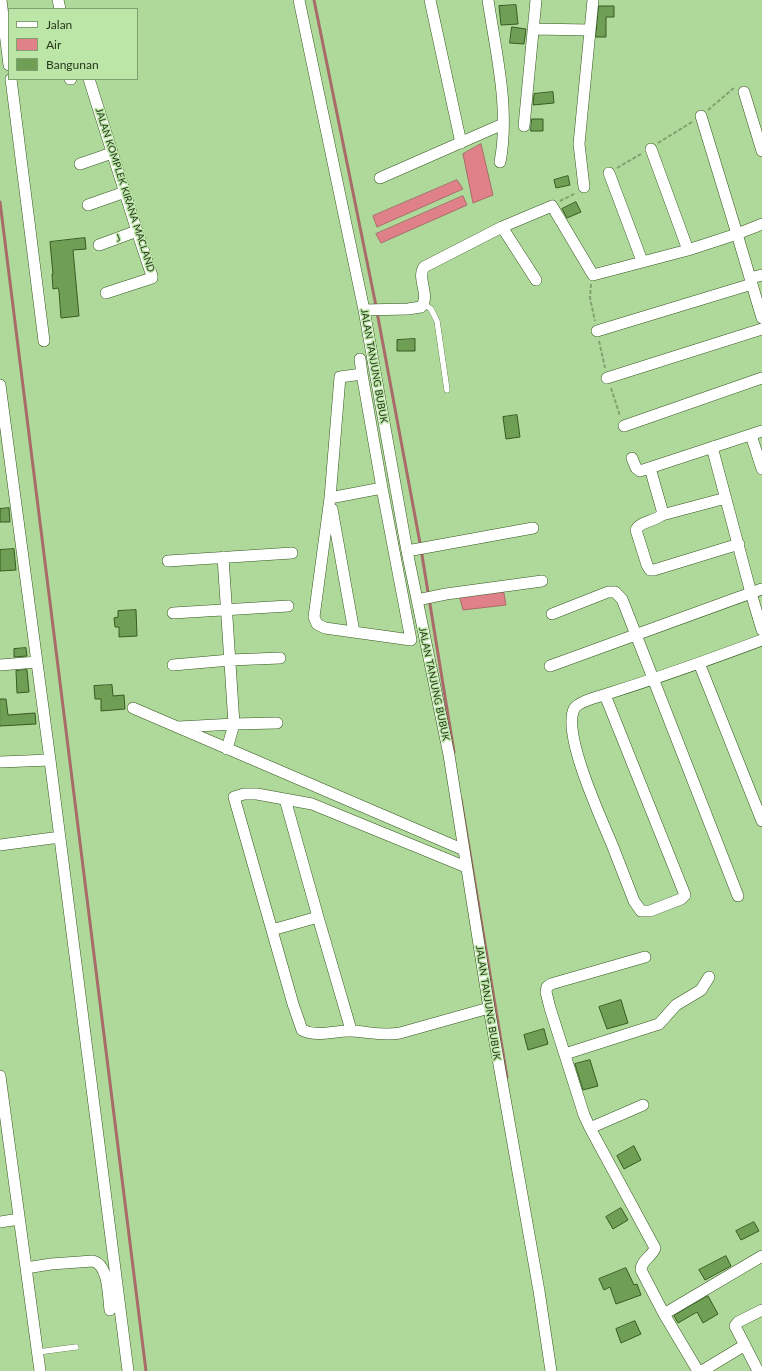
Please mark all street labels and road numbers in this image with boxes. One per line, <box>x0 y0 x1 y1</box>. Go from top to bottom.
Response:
street label: JALAN KOMPLEK KIRANA MACLAND <box>93 106 157 274</box>
street label: J <box>114 232 122 244</box>
street label: JALAN TANJUNG BUBUK <box>358 308 390 424</box>
street label: JALAN TANJUNG BUBUK <box>416 626 452 742</box>
street label: JALAN TANJUNG BUBUK <box>473 945 503 1061</box>

